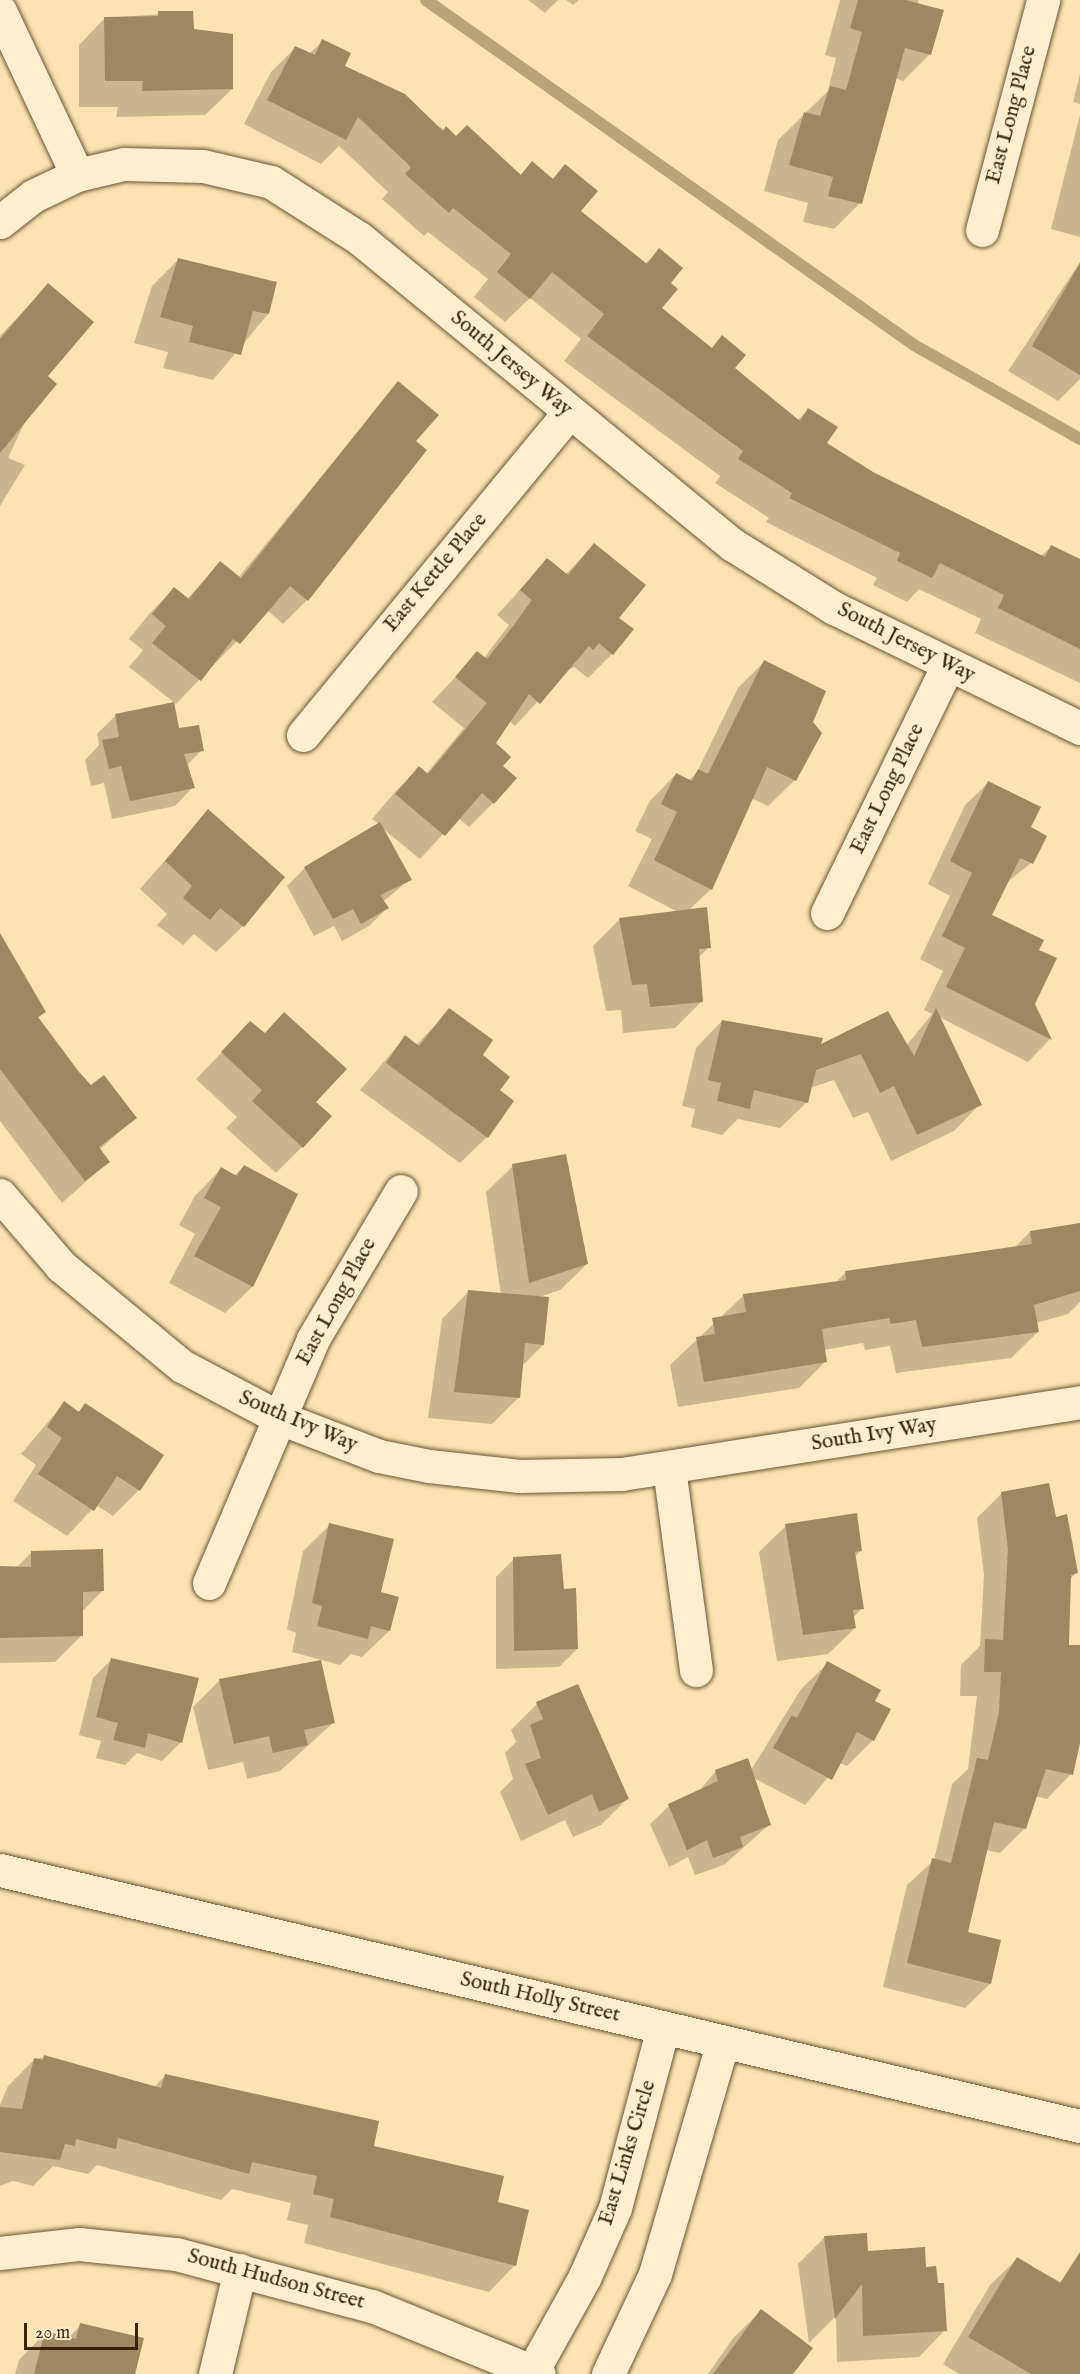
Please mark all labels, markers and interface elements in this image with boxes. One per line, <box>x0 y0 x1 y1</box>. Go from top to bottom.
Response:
street label: East Long Place <box>981 43 1043 187</box>
street label: South Jersey Way <box>445 306 577 422</box>
street label: East Kettle Place <box>379 508 493 638</box>
street label: South Jersey Way <box>833 597 979 689</box>
street label: East Long Place <box>846 720 930 858</box>
street label: East Long Place <box>292 1234 382 1370</box>
street label: South Ivy Way <box>235 1386 361 1458</box>
street label: South Ivy Way <box>810 1413 938 1457</box>
street label: South Holly Street <box>458 1967 622 2029</box>
street label: East Links Circle <box>594 2077 662 2229</box>
street label: South Hudson Street <box>185 2244 367 2316</box>
scale bar <box>27 2311 141 2349</box>
text: 20 m <box>35 2322 70 2345</box>

